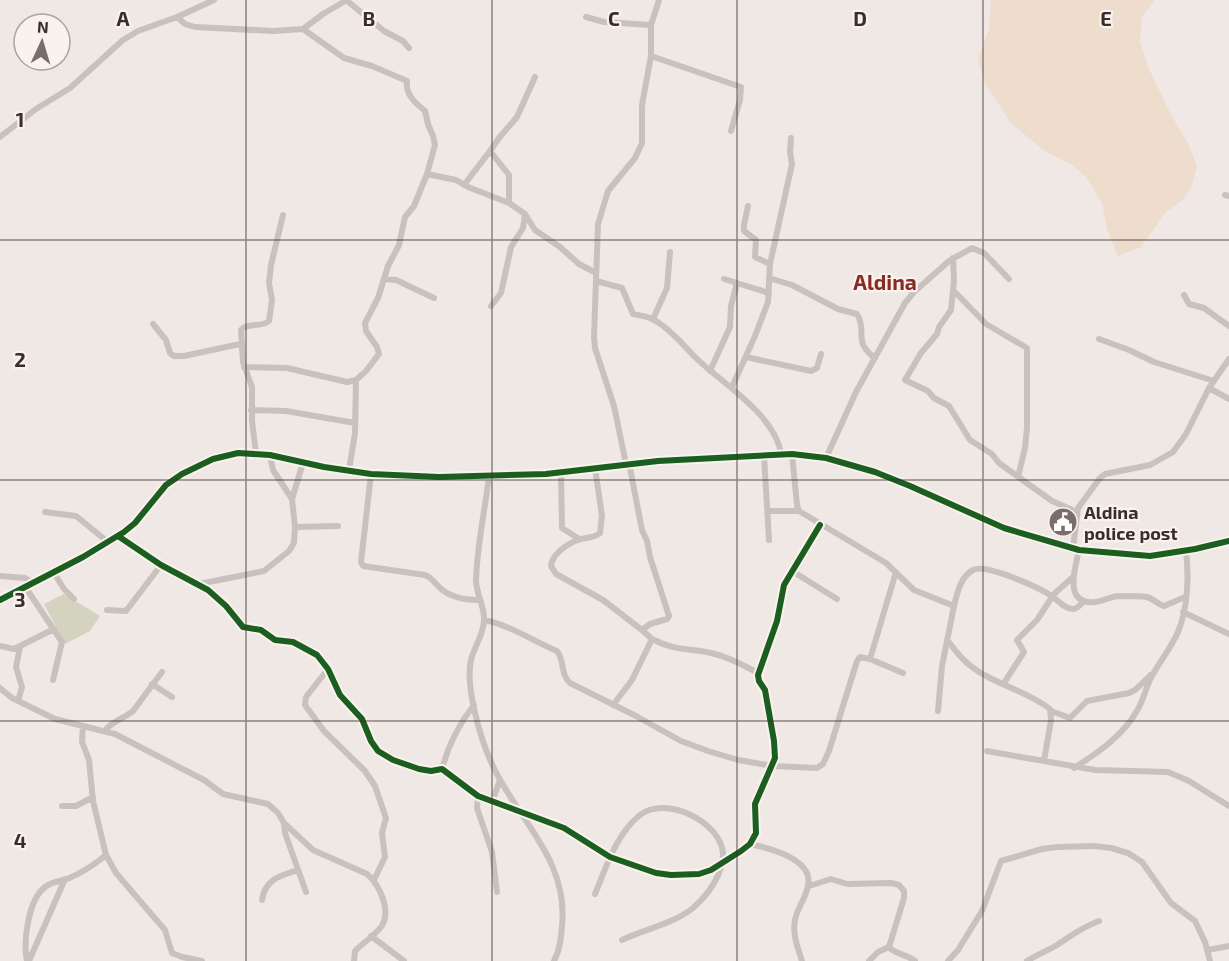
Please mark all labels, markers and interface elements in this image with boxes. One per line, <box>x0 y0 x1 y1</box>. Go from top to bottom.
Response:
text: A <box>116 6 130 30</box>
text: B <box>363 6 375 30</box>
text: C <box>608 6 620 30</box>
text: D <box>853 6 867 30</box>
text: E <box>1100 6 1112 30</box>
north arrow <box>12 12 72 72</box>
text: N <box>37 17 50 36</box>
text: 1 <box>16 107 24 131</box>
district label: Aldina <box>853 269 917 294</box>
text: 2 <box>14 347 26 371</box>
place label: Aldina police post <box>1084 501 1178 544</box>
public building icon: Aldina police post <box>1047 506 1079 538</box>
text: 3 <box>14 587 26 611</box>
text: 4 <box>14 828 27 852</box>

